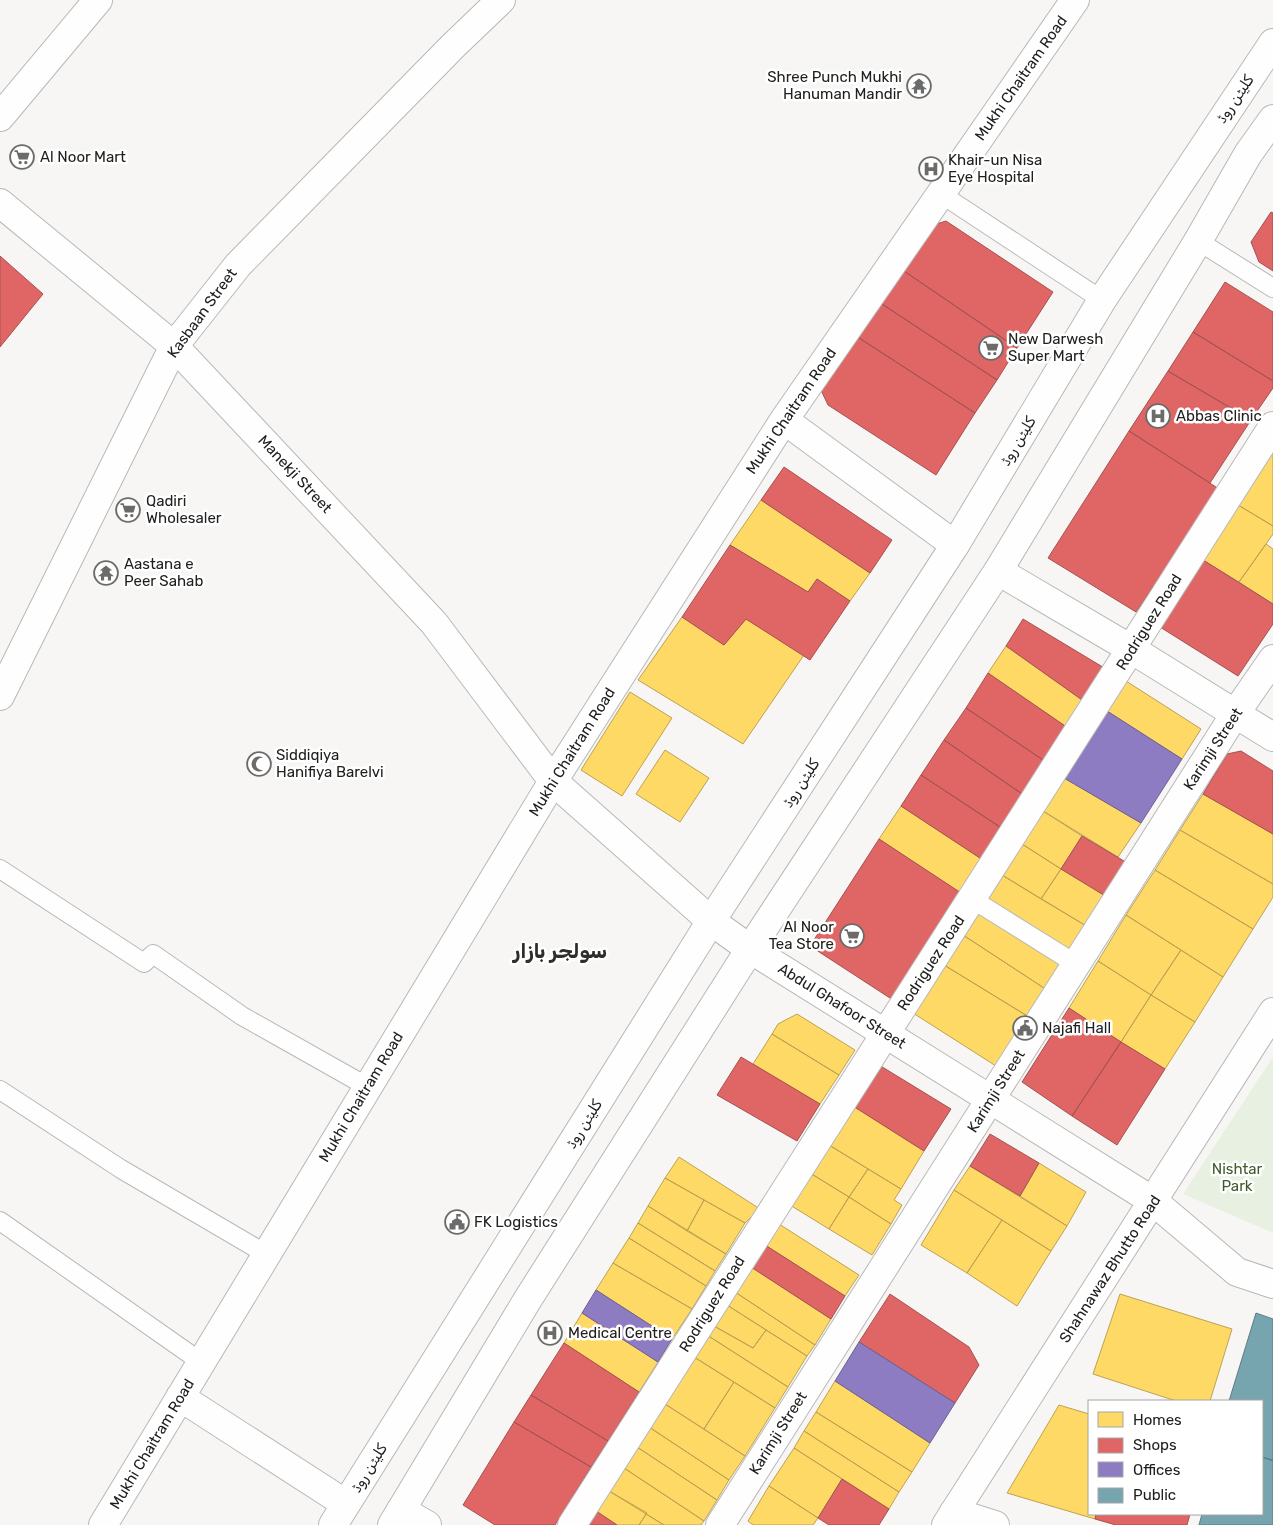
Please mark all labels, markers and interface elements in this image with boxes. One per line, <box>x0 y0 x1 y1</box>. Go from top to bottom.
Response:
street label: Mukhi Chaitram Road <box>971 12 1071 144</box>
place label: Shree Punch Mukhi Hanuman Mandir <box>767 68 902 103</box>
street label: کلیٹن روڈ <box>1212 71 1259 127</box>
temple icon: Shree Punch Mukhi Hanuman Mandir <box>906 73 932 99</box>
supermarket icon: Al Noor Mart <box>9 144 35 170</box>
place label: Al Noor Mart <box>40 148 126 166</box>
place label: Khair-un Nisa Eye Hospital <box>948 151 1042 186</box>
hospital icon: Khair-un Nisa Eye Hospital <box>918 156 944 182</box>
street label: Kasbaan Street <box>163 265 241 361</box>
place label: New Darwesh Super Mart <box>1008 330 1103 365</box>
supermarket icon: New Darwesh Super Mart <box>978 335 1004 361</box>
street label: Mukhi Chaitram Road <box>742 344 840 478</box>
hospital icon: Abbas Clinic <box>1145 403 1171 429</box>
place label: Abbas Clinic <box>1176 407 1262 425</box>
street label: کلیٹن روڈ <box>996 413 1041 469</box>
street label: Manekji Street <box>254 431 336 517</box>
place label: Qadiri Wholesaler <box>146 492 222 527</box>
supermarket icon: Qadiri Wholesaler <box>115 497 141 523</box>
place label: Aastana e Peer Sahab <box>124 555 203 590</box>
temple icon: Aastana e Peer Sahab <box>93 560 119 586</box>
street label: Rodriguez Road <box>1112 571 1186 673</box>
street label: Mukhi Chaitram Road <box>525 684 619 820</box>
street label: Karimji Street <box>1180 704 1246 793</box>
place label: Siddiqiya Hanifiya Barelvi <box>276 746 384 781</box>
mosque icon: Siddiqiya Hanifiya Barelvi <box>246 751 272 777</box>
street label: کلیٹن روڈ <box>779 755 824 811</box>
street label: Rodriguez Road <box>894 912 968 1014</box>
place label: Al Noor Tea Store <box>769 918 834 953</box>
supermarket icon: Al Noor Tea Store <box>839 923 865 949</box>
district label: سولجر بازار <box>512 939 607 963</box>
street label: Abdul Ghafoor Street <box>775 959 909 1053</box>
public building icon: Najafi Hall <box>1012 1015 1038 1041</box>
place label: Najafi Hall <box>1042 1019 1111 1037</box>
street label: Mukhi Chaitram Road <box>315 1029 407 1165</box>
street label: Karimji Street <box>963 1046 1029 1136</box>
street label: کلیٹن روڈ <box>562 1096 607 1152</box>
park label: Nishtar Park <box>1212 1160 1263 1195</box>
street label: Shahnawaz Bhutto Road <box>1056 1192 1164 1346</box>
public building icon: FK Logistics <box>444 1209 470 1235</box>
place label: FK Logistics <box>474 1213 558 1231</box>
street label: Rodriguez Road <box>675 1253 749 1355</box>
hospital icon: Medical Centre <box>537 1320 563 1346</box>
place label: Medical Centre <box>568 1324 672 1342</box>
street label: Mukhi Chaitram Road <box>106 1376 198 1512</box>
street label: Karimji Street <box>745 1388 811 1478</box>
legend <box>1088 1400 1263 1515</box>
text: Homes <box>1133 1411 1182 1429</box>
text: Shops <box>1133 1436 1177 1454</box>
street label: کلیٹن روڈ <box>347 1440 392 1496</box>
text: Offices <box>1133 1461 1181 1479</box>
text: Public <box>1133 1486 1176 1504</box>

